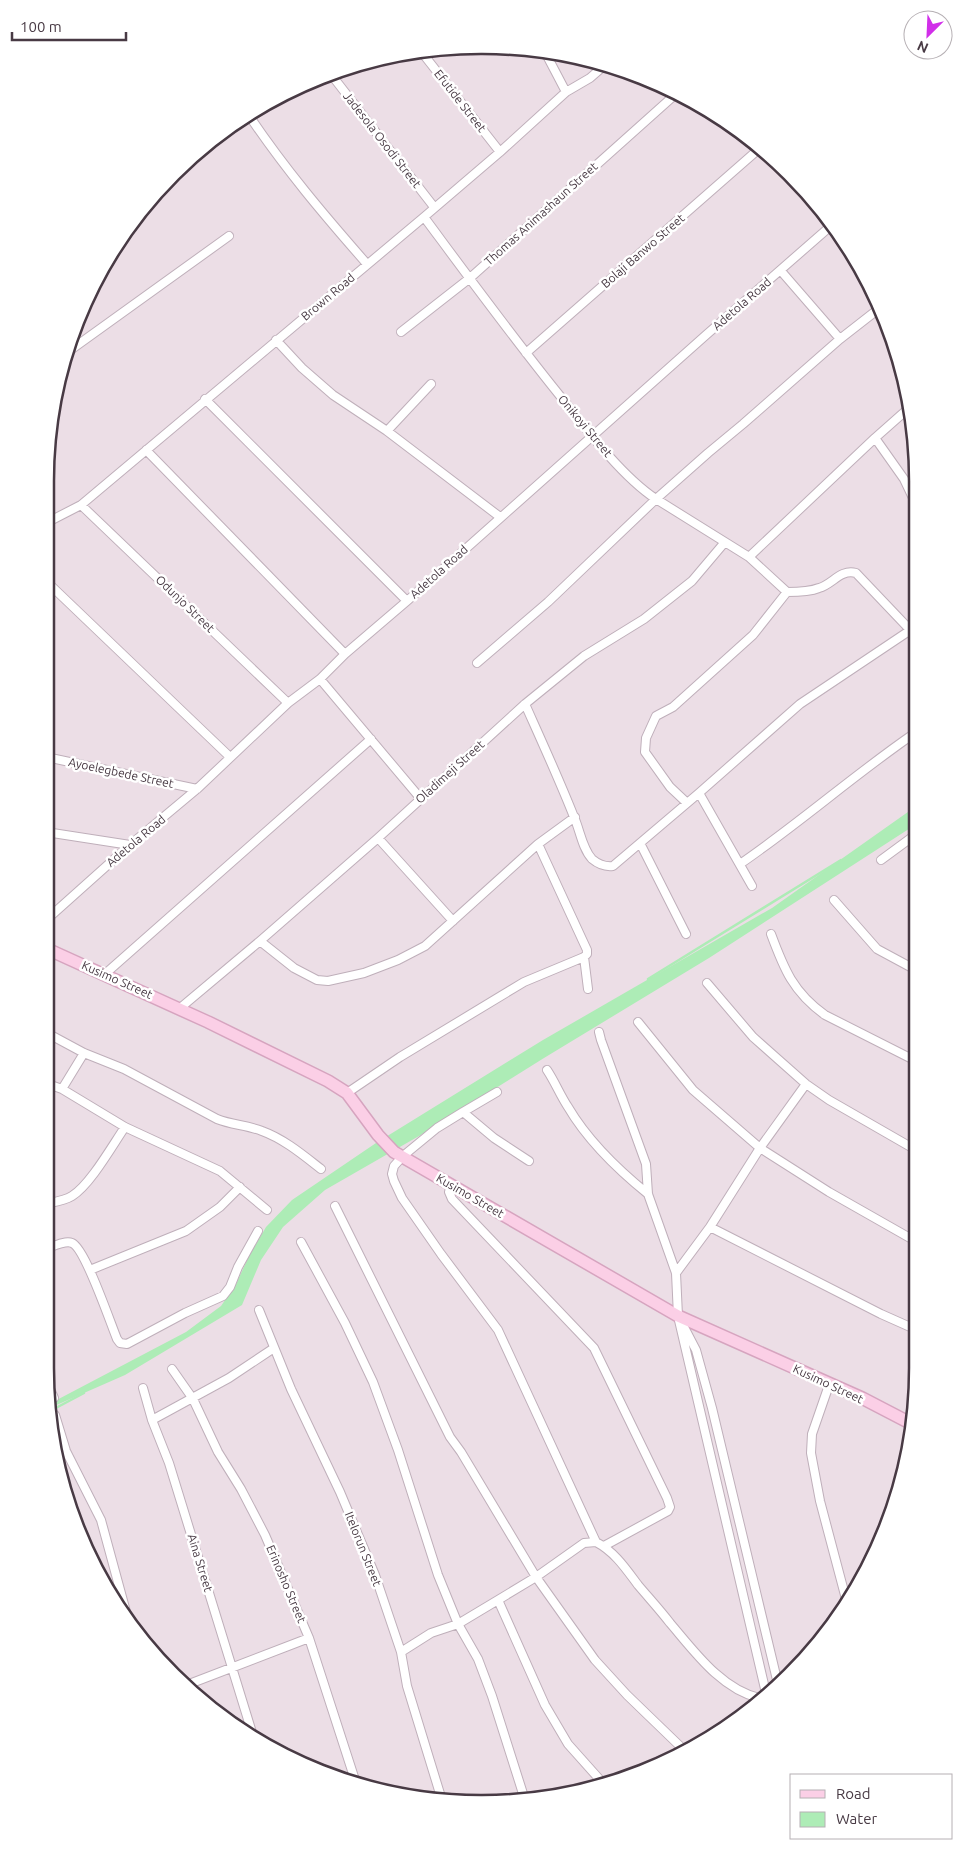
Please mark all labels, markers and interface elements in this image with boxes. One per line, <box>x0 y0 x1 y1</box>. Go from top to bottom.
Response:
scale bar <box>12 10 126 42</box>
north arrow <box>903 10 953 60</box>
text: 100 m <box>20 18 62 35</box>
text: N <box>915 37 931 56</box>
street label: Efutide Street <box>432 67 489 135</box>
street label: Jadesola Osodi Street <box>341 89 424 190</box>
street label: Thomas Animashaun Street <box>482 159 600 268</box>
street label: Bolaji Banwo Street <box>598 211 687 290</box>
street label: Brown Road <box>298 271 357 323</box>
street label: Adetola Road <box>710 275 773 332</box>
street label: Onikoyi Street <box>556 392 615 460</box>
street label: Adetola Road <box>407 542 470 601</box>
street label: Odunjo Street <box>153 572 217 635</box>
street label: Oladimeji Street <box>413 737 487 806</box>
street label: Ayoelegbede Street <box>67 755 175 790</box>
street label: Adetola Road <box>104 812 168 869</box>
street label: Kusimo Street <box>80 958 155 1001</box>
street label: Kusimo Street <box>434 1171 507 1220</box>
street label: Kusimo Street <box>791 1362 866 1406</box>
street label: Itelorun Street <box>343 1510 384 1588</box>
street label: Aina Street <box>185 1532 216 1594</box>
street label: Erinosho Street <box>264 1543 309 1625</box>
legend <box>790 1774 953 1839</box>
text: Road <box>836 1785 871 1802</box>
text: Water <box>836 1810 877 1827</box>

